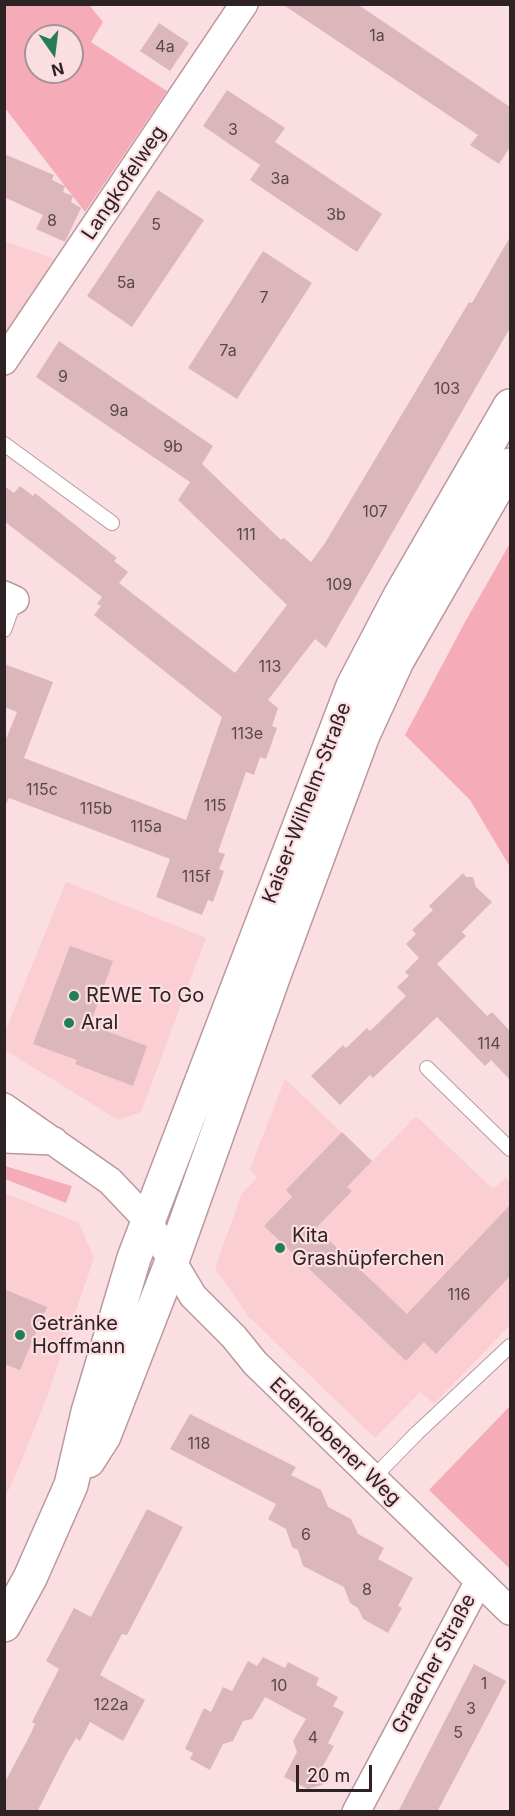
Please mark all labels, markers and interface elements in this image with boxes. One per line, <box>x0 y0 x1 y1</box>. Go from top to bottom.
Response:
north arrow <box>24 24 84 84</box>
house number: 1a <box>369 26 385 46</box>
house number: 4a <box>155 37 175 57</box>
text: N <box>50 58 66 81</box>
house number: 3 <box>228 120 238 140</box>
street label: Langkofelweg <box>77 121 171 245</box>
house number: 3a <box>271 169 289 189</box>
house number: 3b <box>326 205 346 225</box>
house number: 8 <box>47 211 57 231</box>
house number: 5 <box>151 215 161 235</box>
house number: 5a <box>117 273 135 293</box>
house number: 7 <box>259 288 269 308</box>
house number: 7a <box>219 341 237 361</box>
house number: 9 <box>58 367 68 387</box>
house number: 103 <box>434 379 460 399</box>
house number: 9a <box>110 401 128 421</box>
house number: 9b <box>163 437 183 457</box>
house number: 107 <box>362 502 388 522</box>
house number: 111 <box>236 525 256 545</box>
house number: 109 <box>326 575 352 595</box>
house number: 113 <box>259 657 281 677</box>
street label: Kaiser-Wilhelm-Straße <box>258 699 356 907</box>
house number: 113e <box>231 724 263 744</box>
house number: 115c <box>26 780 58 800</box>
house number: 115 <box>204 796 226 816</box>
house number: 115b <box>80 799 112 819</box>
house number: 115a <box>130 817 162 837</box>
house number: 115f <box>182 867 210 887</box>
place label: REWE To Go <box>86 984 204 1008</box>
marker: REWE To Go <box>67 989 81 1003</box>
place label: Aral <box>81 1011 118 1035</box>
marker: Aral <box>62 1016 76 1030</box>
house number: 114 <box>477 1034 501 1054</box>
place label: Kita Grashüpferchen <box>292 1224 445 1271</box>
marker: Kita Grashüpferchen <box>273 1241 287 1255</box>
house number: 116 <box>448 1285 470 1305</box>
place label: Getränke Hoffmann <box>32 1312 125 1359</box>
marker: Getränke Hoffmann <box>13 1328 27 1342</box>
street label: Edenkobener Weg <box>264 1373 406 1511</box>
house number: 118 <box>188 1434 210 1454</box>
house number: 6 <box>301 1525 311 1545</box>
house number: 8 <box>362 1580 372 1600</box>
street label: Graacher Straße <box>387 1590 481 1738</box>
house number: 1 <box>481 1674 487 1694</box>
house number: 10 <box>271 1676 287 1696</box>
house number: 122a <box>93 1695 129 1715</box>
house number: 3 <box>466 1699 476 1719</box>
house number: 5 <box>453 1723 463 1743</box>
house number: 4 <box>308 1728 318 1748</box>
scale bar <box>299 1753 376 1791</box>
text: 20 m <box>307 1765 350 1786</box>

